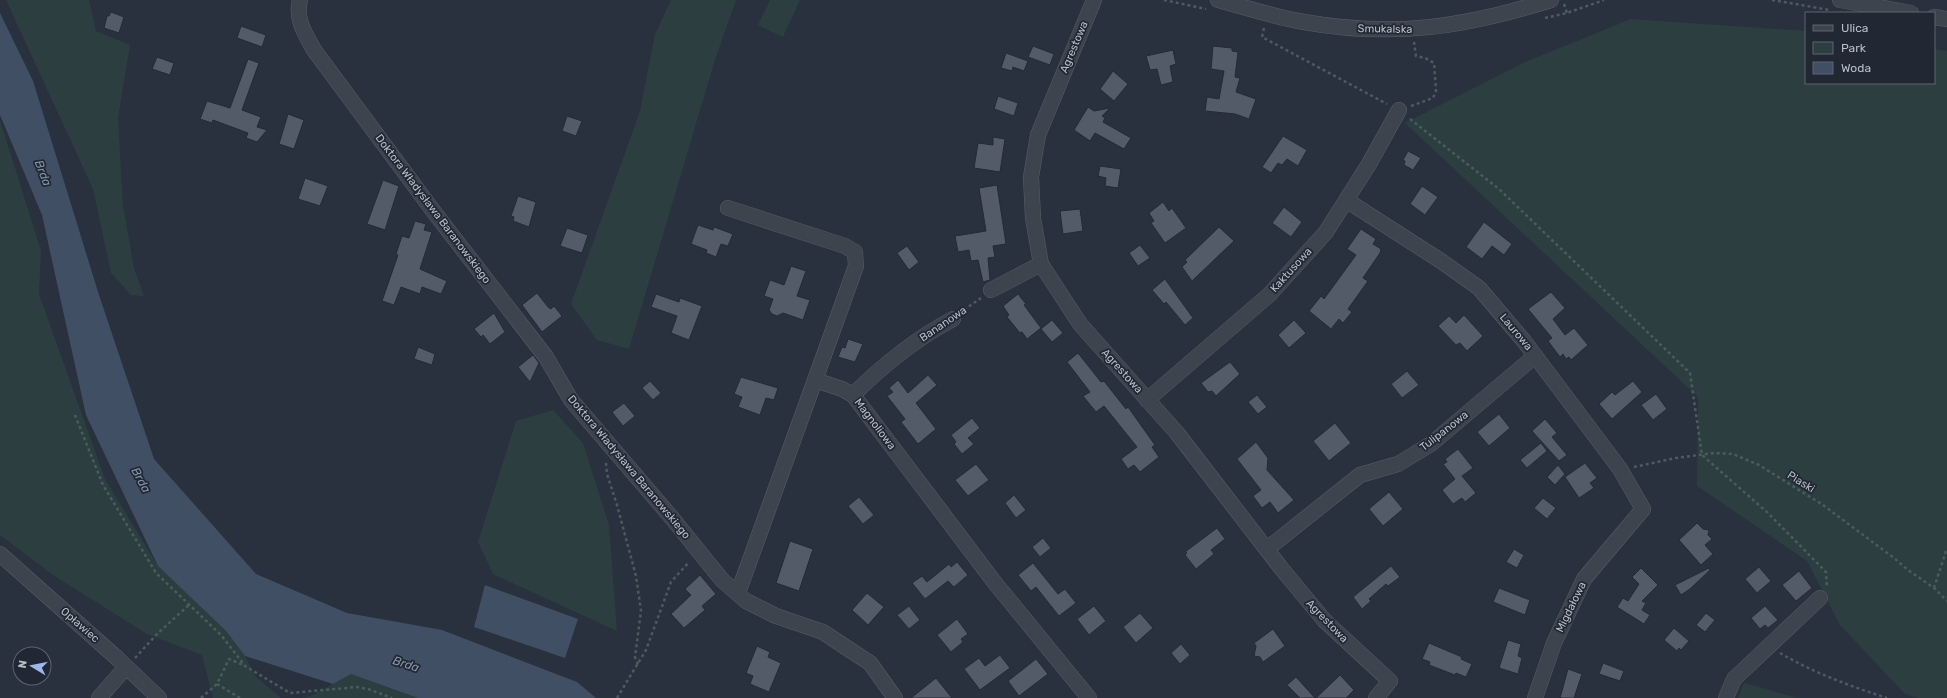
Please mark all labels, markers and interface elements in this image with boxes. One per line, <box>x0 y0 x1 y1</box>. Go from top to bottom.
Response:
legend <box>1805 12 1935 84</box>
street label: Agrestowa <box>1057 19 1091 75</box>
text: Ulica <box>1841 21 1868 35</box>
street label: Smukalska <box>1357 22 1413 36</box>
text: Park <box>1841 41 1867 55</box>
text: Woda <box>1841 61 1871 75</box>
street label: Doktora Władysława Baranowskiego <box>373 132 493 286</box>
water label: Brda <box>32 158 54 188</box>
street label: Kaktusowa <box>1268 245 1314 295</box>
street label: Bananowa <box>917 304 969 344</box>
street label: Laurowa <box>1497 311 1535 353</box>
street label: Agrestowa <box>1099 346 1145 396</box>
street label: Doktora Władysława Baranowskiego <box>565 393 693 541</box>
street label: Magnoliowa <box>852 396 898 452</box>
street label: Tulipanowa <box>1417 408 1471 454</box>
water label: Brda <box>128 465 154 495</box>
street label: Piaski <box>1785 469 1817 495</box>
street label: Migdałowa <box>1553 580 1589 634</box>
street label: Agrestowa <box>1303 597 1351 645</box>
street label: Opławiec <box>58 605 102 645</box>
north arrow <box>12 646 52 686</box>
water label: Brda <box>391 653 421 675</box>
text: N <box>16 659 30 669</box>

